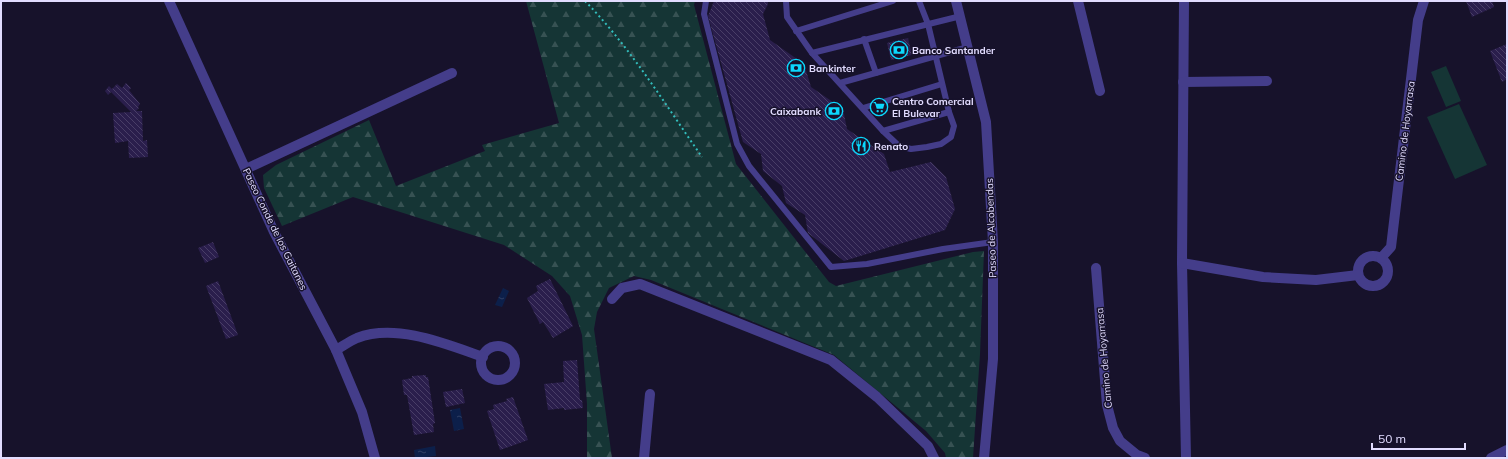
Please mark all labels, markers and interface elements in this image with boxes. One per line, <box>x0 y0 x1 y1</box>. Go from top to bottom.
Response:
bank icon: Banco Santander <box>889 40 909 60</box>
place label: Banco Santander <box>912 44 995 57</box>
bank icon: Bankinter <box>786 58 806 78</box>
place label: Bankinter <box>809 62 856 75</box>
street label: Camino de Hoyarrasa <box>1392 80 1418 182</box>
place label: Centro Comercial El Bulevar <box>892 95 974 120</box>
supermarket icon: Centro Comercial El Bulevar <box>869 97 889 117</box>
bank icon: Caixabank <box>824 101 844 121</box>
place label: Caixabank <box>770 105 821 118</box>
restaurant icon: Renato <box>851 136 871 156</box>
place label: Renato <box>874 140 908 153</box>
street label: Paseo Conde de los Gaitanes <box>240 166 310 292</box>
street label: Paseo de Alcobendas <box>983 178 999 278</box>
street label: Camino de Hoyarrasa <box>1093 307 1115 409</box>
scale bar <box>1372 425 1465 451</box>
text: 50 m <box>1378 431 1406 446</box>

